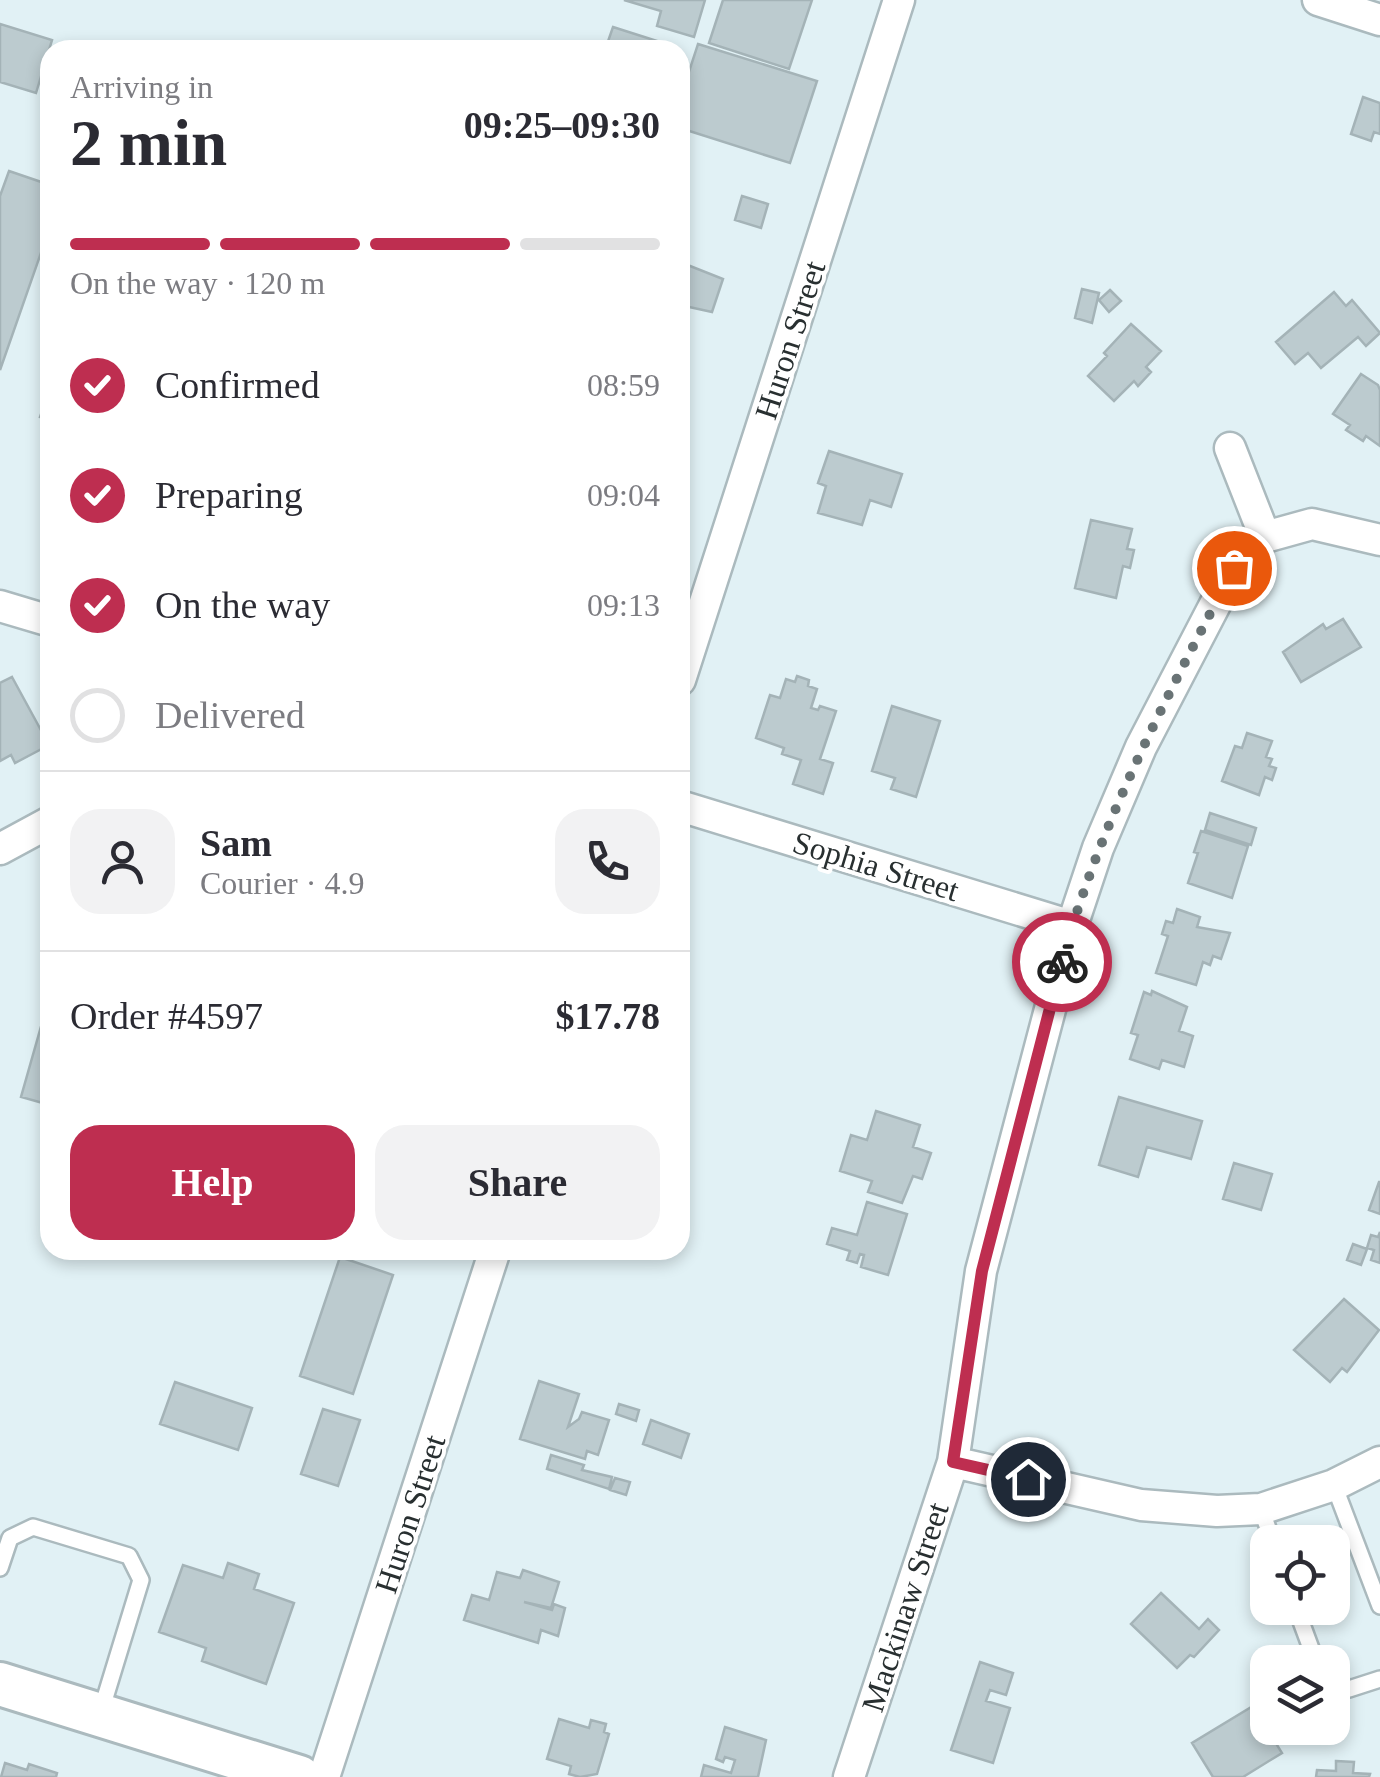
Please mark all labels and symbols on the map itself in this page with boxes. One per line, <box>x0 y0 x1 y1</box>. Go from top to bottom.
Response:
street label: Huron Street <box>747 256 833 424</box>
pin <box>1192 526 1277 611</box>
street label: Sophia Street <box>789 824 963 908</box>
courier <box>1012 912 1112 1012</box>
street label: Huron Street <box>367 1430 453 1598</box>
pin <box>986 1437 1071 1522</box>
street label: Mackinaw Street <box>854 1498 956 1716</box>

